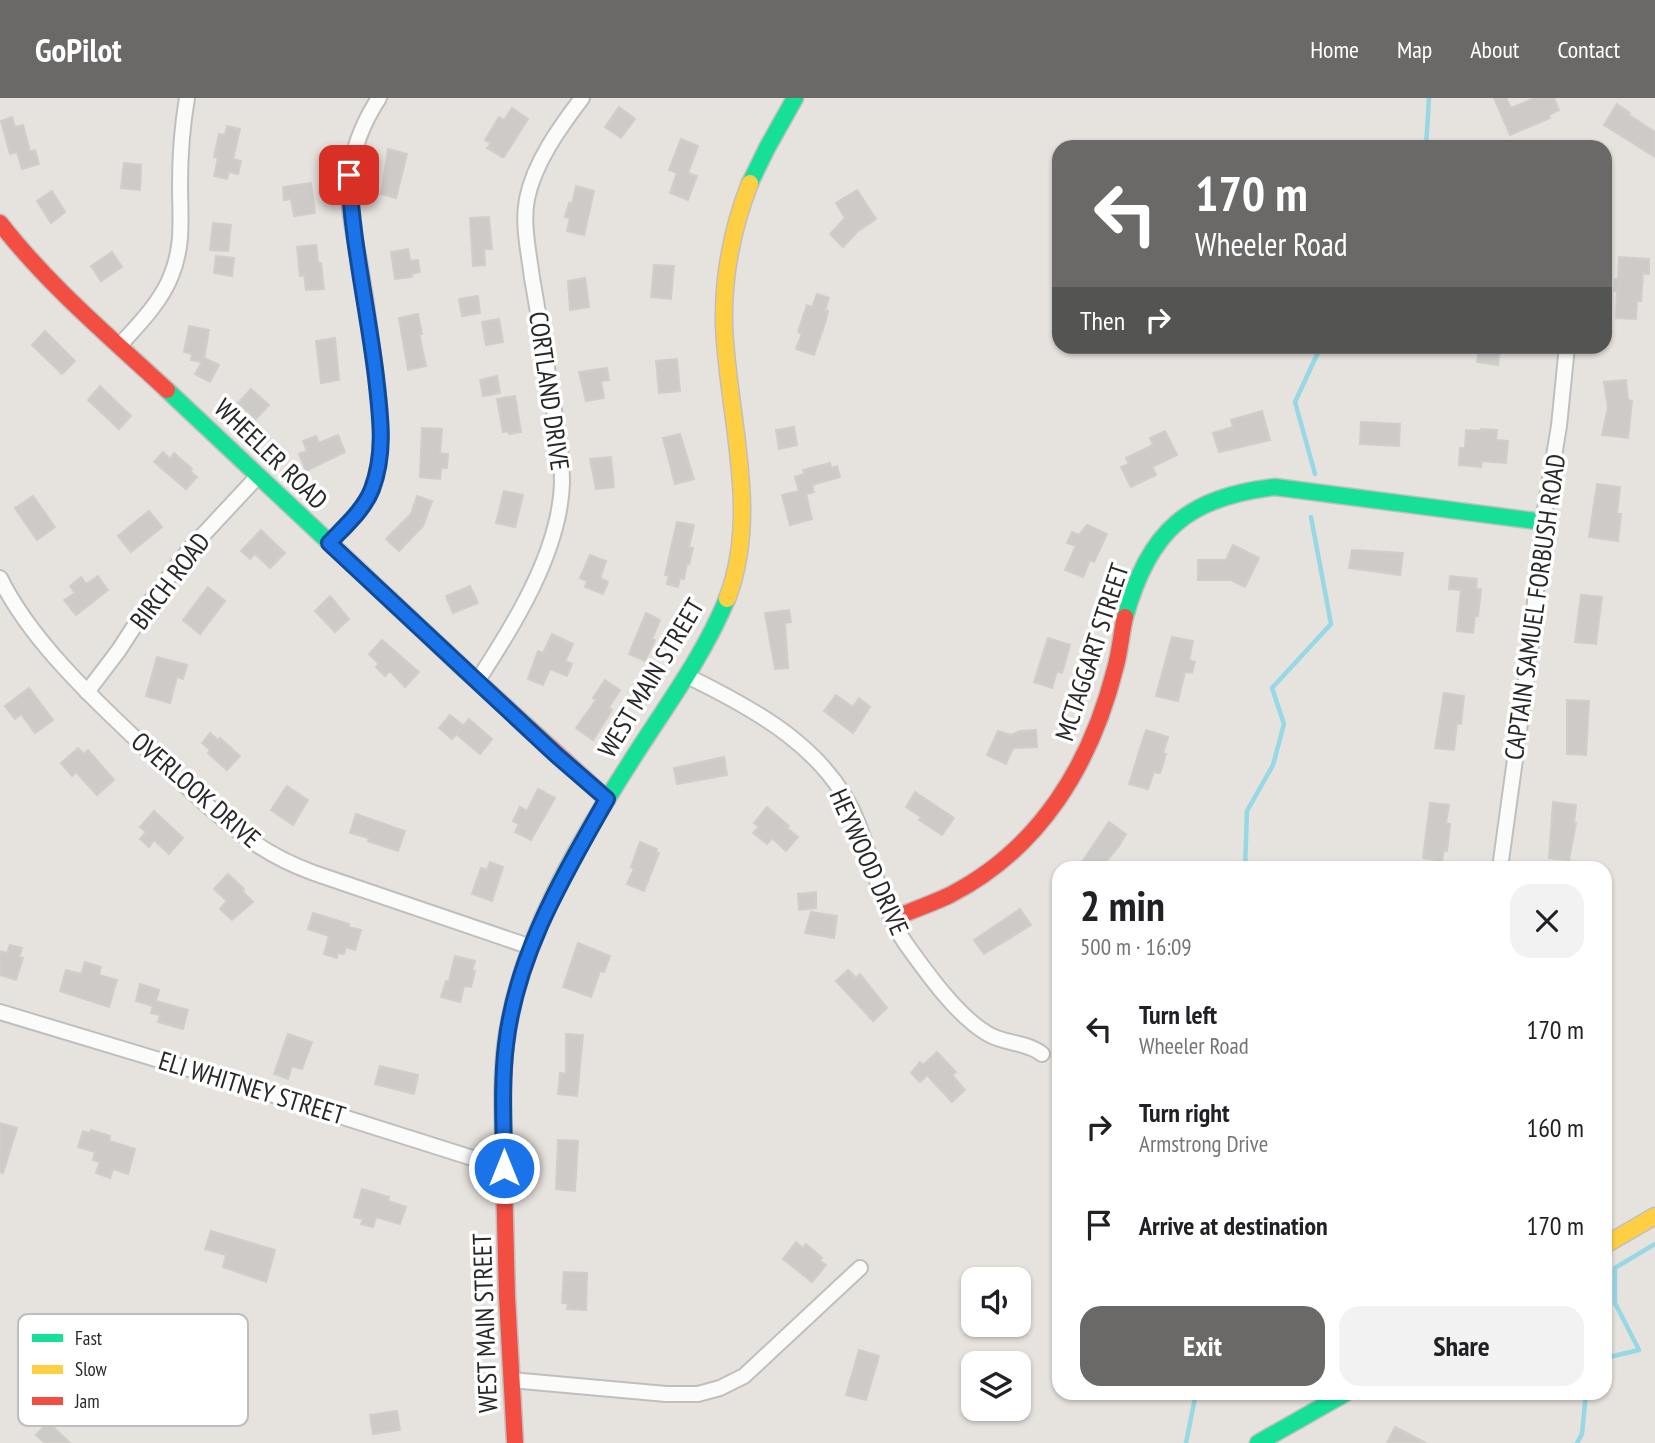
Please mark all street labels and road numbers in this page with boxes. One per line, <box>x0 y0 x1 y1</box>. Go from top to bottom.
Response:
street label: CORTLAND DRIVE <box>522 309 577 473</box>
street label: WHEELER ROAD <box>208 391 335 516</box>
street label: CAPTAIN SAMUEL FORBUSH ROAD <box>1497 452 1572 762</box>
street label: BIRCH ROAD <box>122 526 217 636</box>
street label: MCTAGGART STREET <box>1047 559 1136 745</box>
street label: WEST MAIN STREET <box>590 592 711 763</box>
street label: OVERLOOK DRIVE <box>125 725 268 855</box>
street label: HEYWOOD DRIVE <box>822 783 916 940</box>
street label: ELI WHITNEY STREET <box>155 1043 350 1132</box>
street label: WEST MAIN STREET <box>465 1232 504 1413</box>

